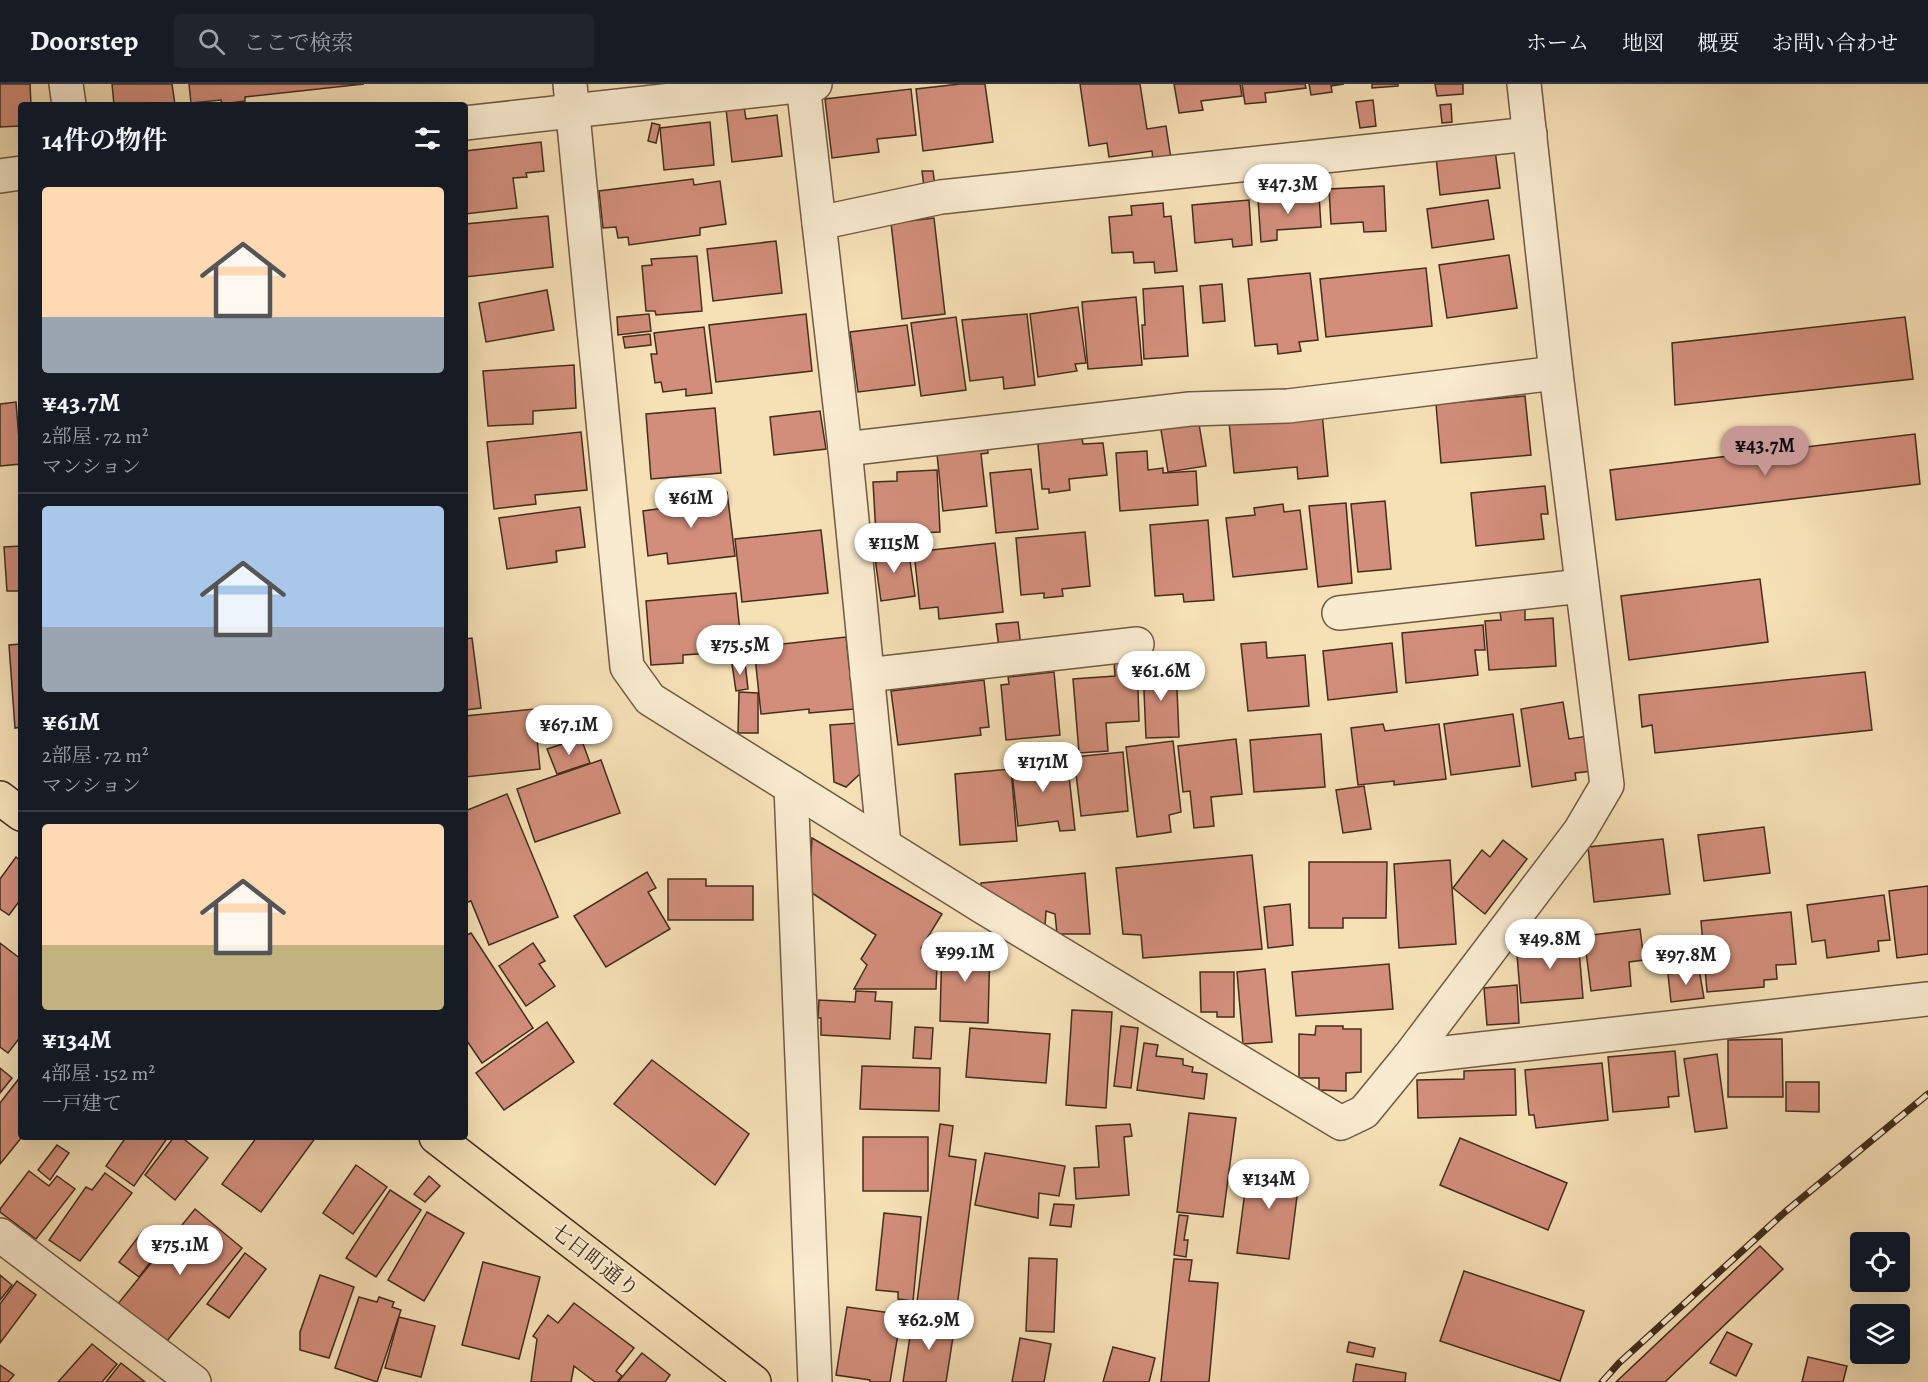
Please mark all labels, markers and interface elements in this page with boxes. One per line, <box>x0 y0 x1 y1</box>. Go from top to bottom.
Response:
search box <box>174 14 594 68</box>
text: Doorstep <box>30 22 138 60</box>
icon: search <box>195 25 228 58</box>
text: ここで検索 <box>243 28 353 58</box>
text: ホーム <box>1526 29 1589 57</box>
text: 地図 <box>1622 29 1664 57</box>
text: 概要 <box>1697 29 1739 57</box>
text: お問い合わせ <box>1772 29 1898 57</box>
icon: filters <box>411 122 444 155</box>
text: 14件の物件 <box>42 123 168 158</box>
pin: ¥47.3M <box>1239 164 1337 215</box>
text: ¥47.3M <box>1258 170 1318 197</box>
icon: home <box>189 226 297 334</box>
text: ¥43.7M <box>42 385 120 420</box>
text: 2部屋 · 72 m² <box>42 423 148 450</box>
pin: ¥43.7M <box>1716 426 1814 477</box>
text: ¥43.7M <box>1735 432 1795 459</box>
text: マンション <box>42 453 141 480</box>
pin: ¥61M <box>655 478 727 529</box>
text: ¥61M <box>669 484 713 511</box>
pin: ¥115M <box>852 523 936 574</box>
text: ¥115M <box>868 529 920 556</box>
icon: home <box>189 545 297 653</box>
pin: ¥75.5M <box>691 625 789 676</box>
text: ¥75.5M <box>710 631 770 658</box>
pin: ¥61.6M <box>1112 651 1210 702</box>
text: ¥61.6M <box>1131 657 1191 684</box>
text: ¥61M <box>42 704 100 739</box>
pin: ¥67.1M <box>520 705 618 756</box>
text: ¥67.1M <box>540 711 598 738</box>
text: 2部屋 · 72 m² <box>42 742 148 769</box>
pin: ¥171M <box>1001 742 1085 793</box>
text: ¥171M <box>1017 748 1069 775</box>
text: マンション <box>42 772 141 799</box>
icon: home <box>189 863 297 971</box>
pin: ¥49.8M <box>1501 919 1599 970</box>
text: ¥49.8M <box>1519 925 1581 952</box>
pin: ¥99.1M <box>916 932 1014 983</box>
pin: ¥97.8M <box>1637 935 1735 986</box>
text: ¥99.1M <box>935 938 995 965</box>
text: ¥97.8M <box>1655 941 1717 968</box>
text: ¥134M <box>42 1022 112 1057</box>
text: 4部屋 · 152 m² <box>42 1060 155 1087</box>
text: 一戸建て <box>42 1090 122 1117</box>
pin: ¥134M <box>1227 1159 1311 1210</box>
text: ¥134M <box>1242 1165 1296 1192</box>
street label: 七日町通り <box>545 1217 645 1303</box>
pin: ¥75.1M <box>131 1225 229 1276</box>
text: ¥75.1M <box>151 1231 209 1258</box>
map controls <box>1850 1232 1910 1364</box>
button: locate <box>1850 1232 1910 1292</box>
pin: ¥62.9M <box>880 1300 978 1351</box>
button: layers <box>1850 1304 1910 1364</box>
text: ¥62.9M <box>898 1306 960 1333</box>

